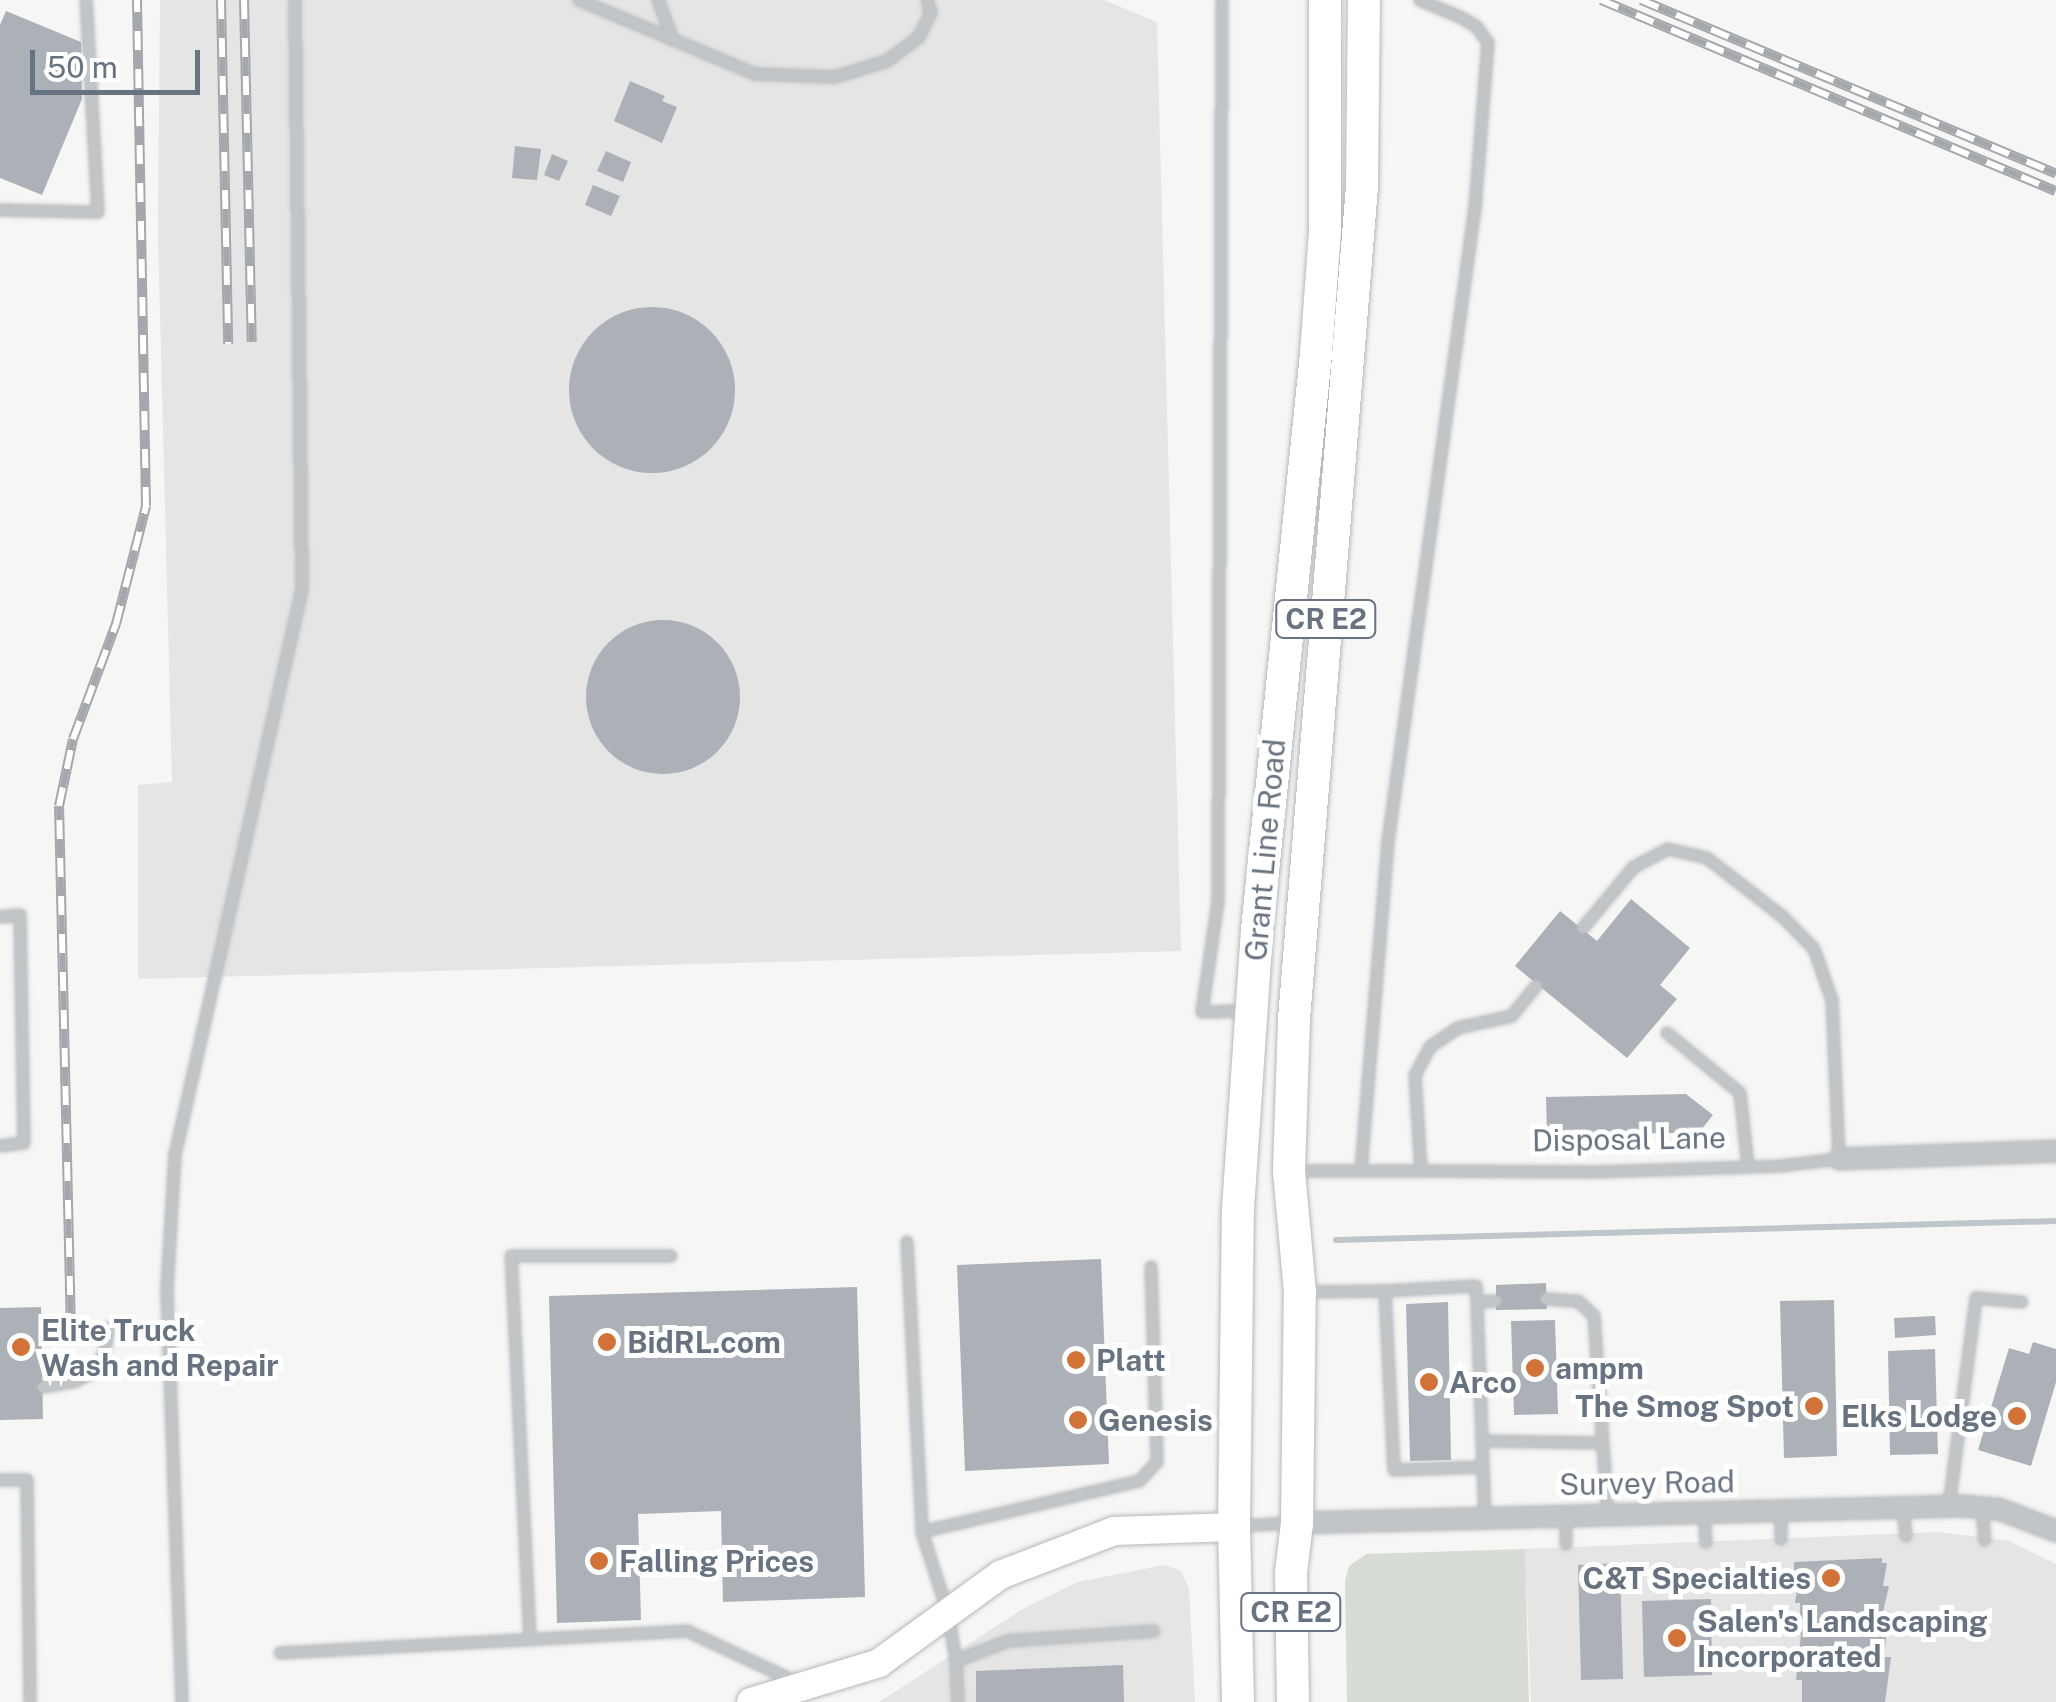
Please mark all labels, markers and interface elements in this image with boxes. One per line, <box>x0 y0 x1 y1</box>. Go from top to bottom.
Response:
scale bar <box>35 30 205 92</box>
text: 50 m <box>47 49 118 85</box>
road number: CR E2 <box>1274 596 1378 642</box>
street label: Grant Line Road <box>1237 737 1293 963</box>
street label: Disposal Lane <box>1532 1119 1726 1159</box>
place label: Elite Truck Wash and Repair <box>41 1312 279 1382</box>
place label: BidRL.com <box>627 1324 781 1360</box>
marker: BidRL.com <box>596 1331 618 1353</box>
marker: Elite Truck Wash and Repair <box>10 1336 32 1358</box>
place label: Platt <box>1096 1342 1166 1378</box>
marker: Platt <box>1065 1349 1087 1371</box>
place label: ampm <box>1555 1350 1644 1386</box>
marker: ampm <box>1524 1357 1546 1379</box>
place label: Arco <box>1449 1364 1517 1400</box>
marker: Arco <box>1418 1371 1440 1393</box>
place label: The Smog Spot <box>1575 1388 1794 1424</box>
marker: The Smog Spot <box>1803 1395 1825 1417</box>
place label: Elks Lodge <box>1841 1398 1997 1434</box>
place label: Genesis <box>1098 1402 1213 1438</box>
marker: Elks Lodge <box>2006 1405 2028 1427</box>
marker: Genesis <box>1067 1409 1089 1431</box>
street label: Survey Road <box>1559 1463 1735 1503</box>
place label: Falling Prices <box>619 1543 814 1579</box>
marker: Falling Prices <box>588 1550 610 1572</box>
place label: C&T Specialties <box>1583 1560 1811 1596</box>
marker: C&T Specialties <box>1820 1567 1842 1589</box>
road number: CR E2 <box>1238 1589 1344 1635</box>
place label: Salen's Landscaping Incorporated <box>1697 1603 1988 1674</box>
marker: Salen's Landscaping Incorporated <box>1666 1627 1688 1649</box>

